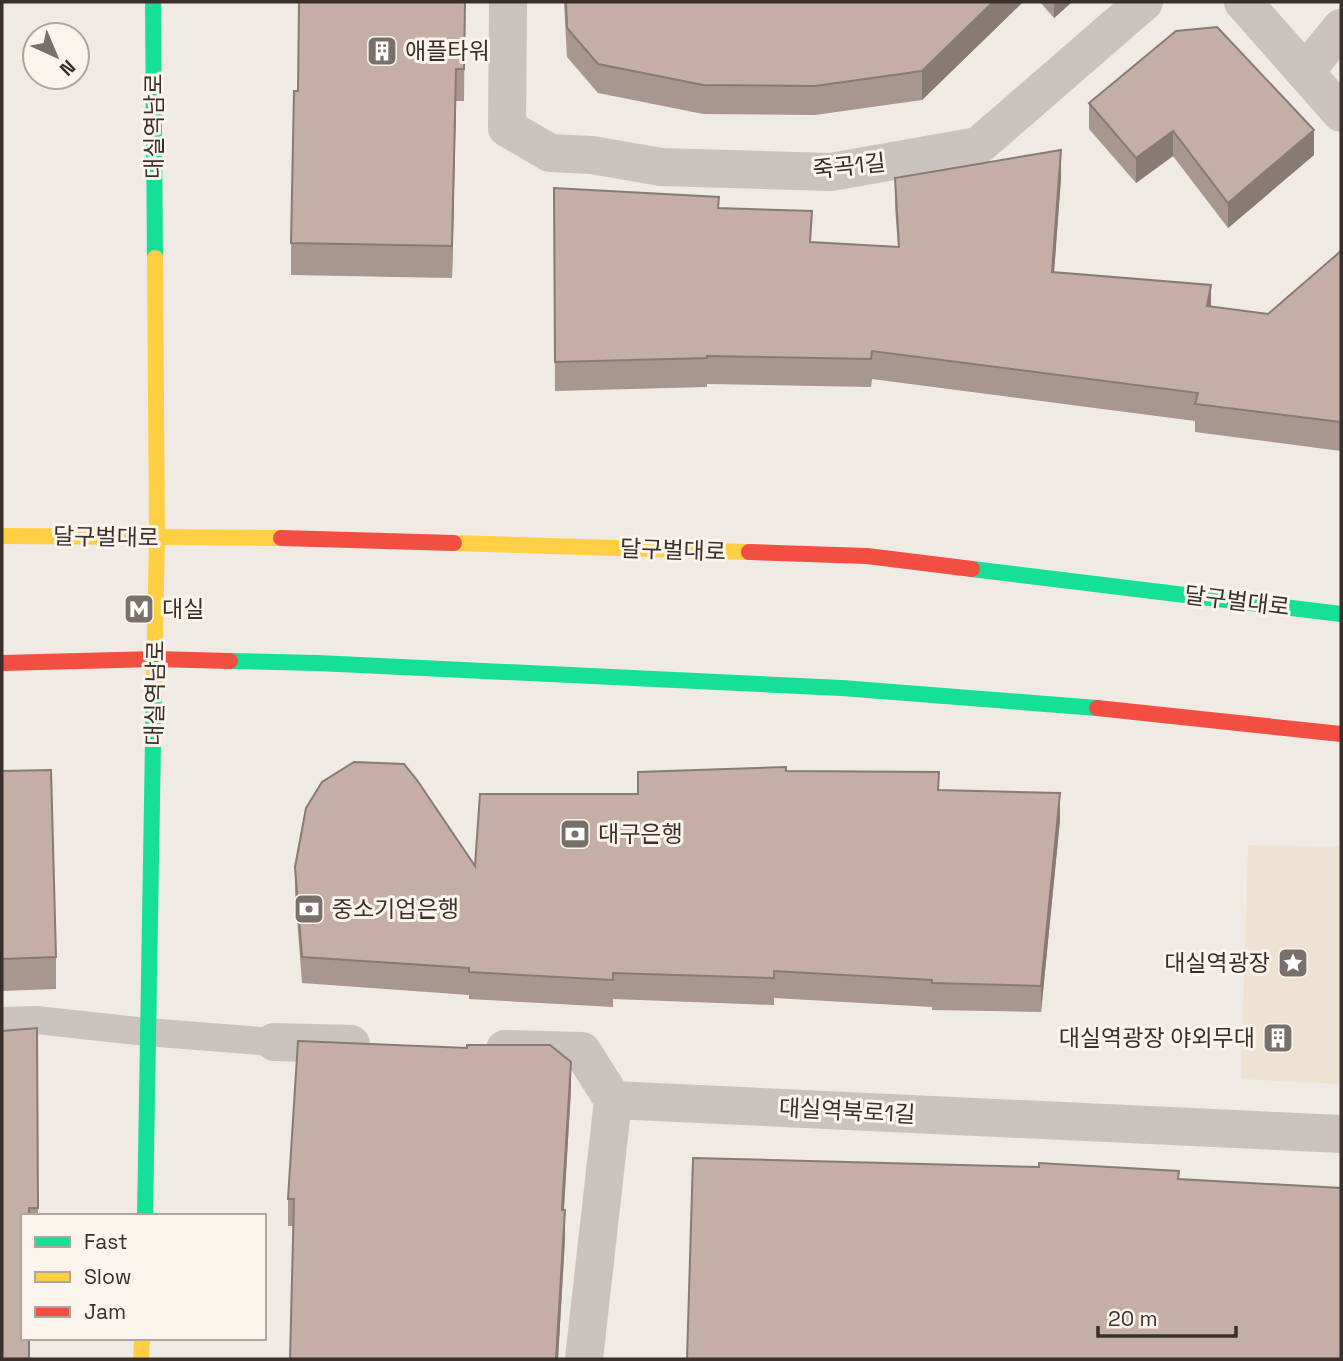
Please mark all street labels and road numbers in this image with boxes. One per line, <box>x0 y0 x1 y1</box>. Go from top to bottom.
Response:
street label: 대실역남로 <box>139 73 169 179</box>
street label: 죽곡1길 <box>811 147 887 185</box>
street label: 달구벌대로 <box>53 521 159 553</box>
street label: 달구벌대로 <box>620 533 726 567</box>
street label: 달구벌대로 <box>1183 580 1291 622</box>
street label: 대실역남로 <box>139 640 171 746</box>
street label: 대실역북로1길 <box>778 1092 916 1130</box>

